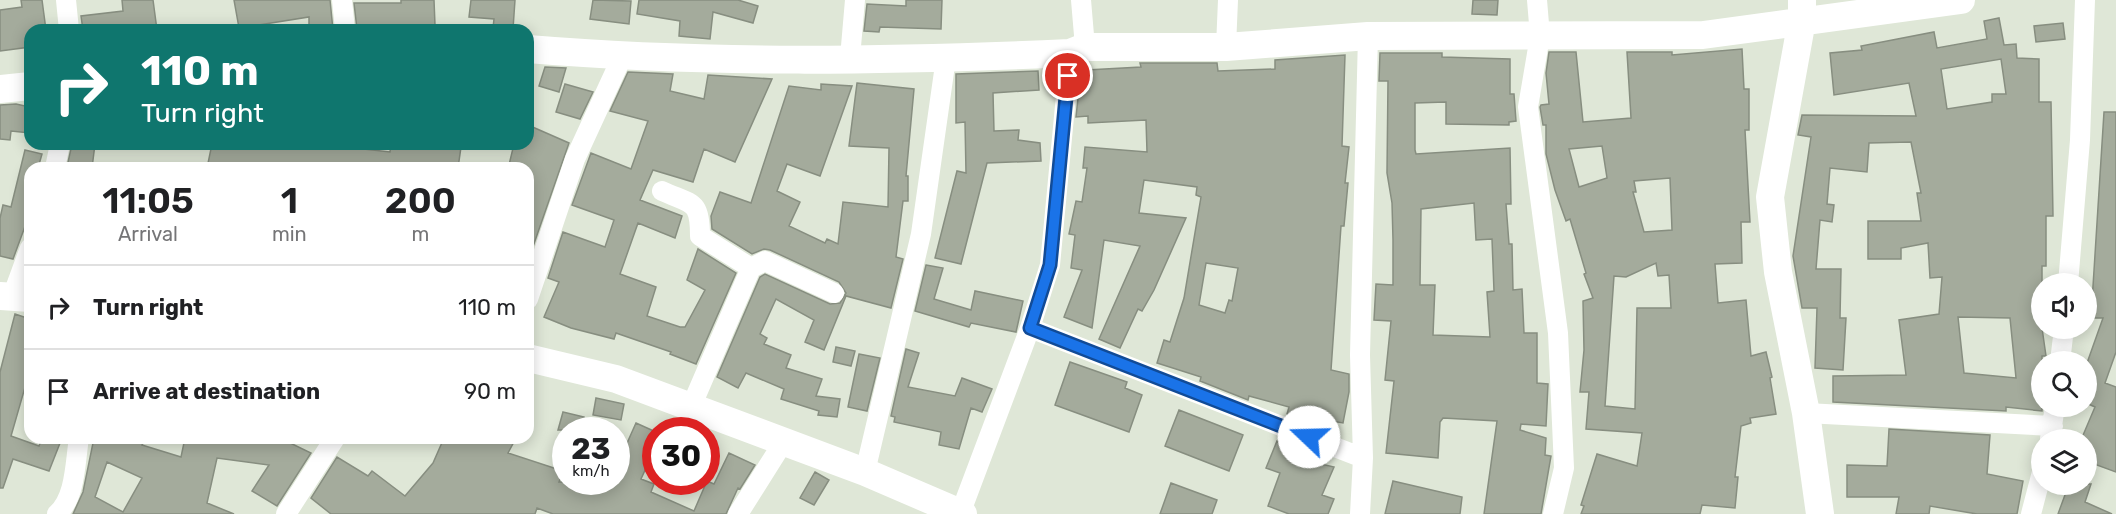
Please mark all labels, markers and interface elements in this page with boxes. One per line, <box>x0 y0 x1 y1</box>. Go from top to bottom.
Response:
text: 110 m <box>141 46 259 96</box>
icon: right <box>42 48 120 126</box>
pin <box>1042 50 1093 101</box>
icon: arrive <box>1051 59 1084 92</box>
text: Turn right <box>141 97 264 129</box>
text: 11:05 <box>102 179 194 222</box>
text: 1 <box>281 179 298 222</box>
text: 200 <box>385 179 456 222</box>
text: Arrival <box>118 222 178 246</box>
text: min <box>272 222 307 246</box>
text: m <box>411 222 429 246</box>
map controls <box>2031 273 2097 495</box>
button: sound <box>2031 273 2097 339</box>
icon: right <box>42 291 75 324</box>
text: Turn right <box>93 294 203 321</box>
text: 110 m <box>458 294 516 321</box>
button: search <box>2031 351 2097 417</box>
icon: arrive <box>42 375 75 408</box>
text: Arrive at destination <box>93 378 320 405</box>
text: 90 m <box>464 378 516 405</box>
position arrow <box>1277 405 1341 469</box>
speed limit sign: 30 <box>642 417 720 495</box>
button: layers <box>2031 429 2097 495</box>
text: 23 <box>571 431 611 467</box>
text: km/h <box>572 462 610 480</box>

